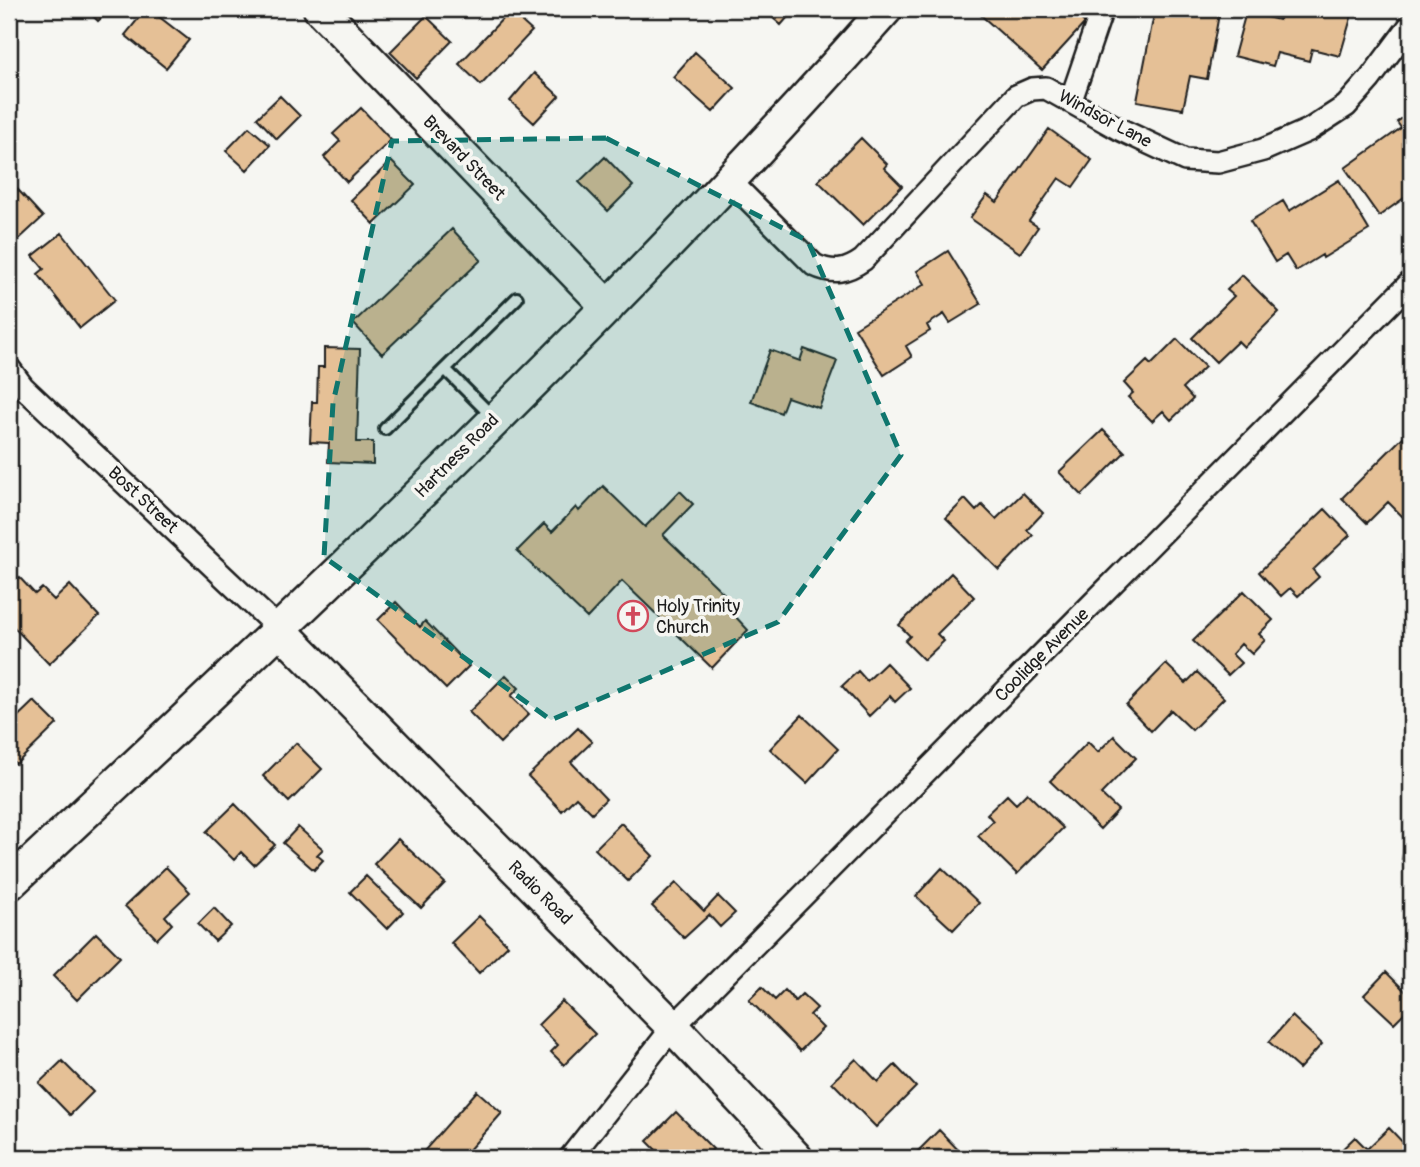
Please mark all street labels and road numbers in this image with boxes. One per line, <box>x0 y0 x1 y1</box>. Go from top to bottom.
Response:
street label: Windsor Lane <box>1054 85 1156 153</box>
street label: Brevard Street <box>418 111 511 206</box>
street label: Hartness Road <box>410 409 504 503</box>
street label: Bost Street <box>103 462 184 539</box>
street label: Coolidge Avenue <box>990 603 1094 707</box>
street label: Radio Road <box>503 856 577 930</box>

